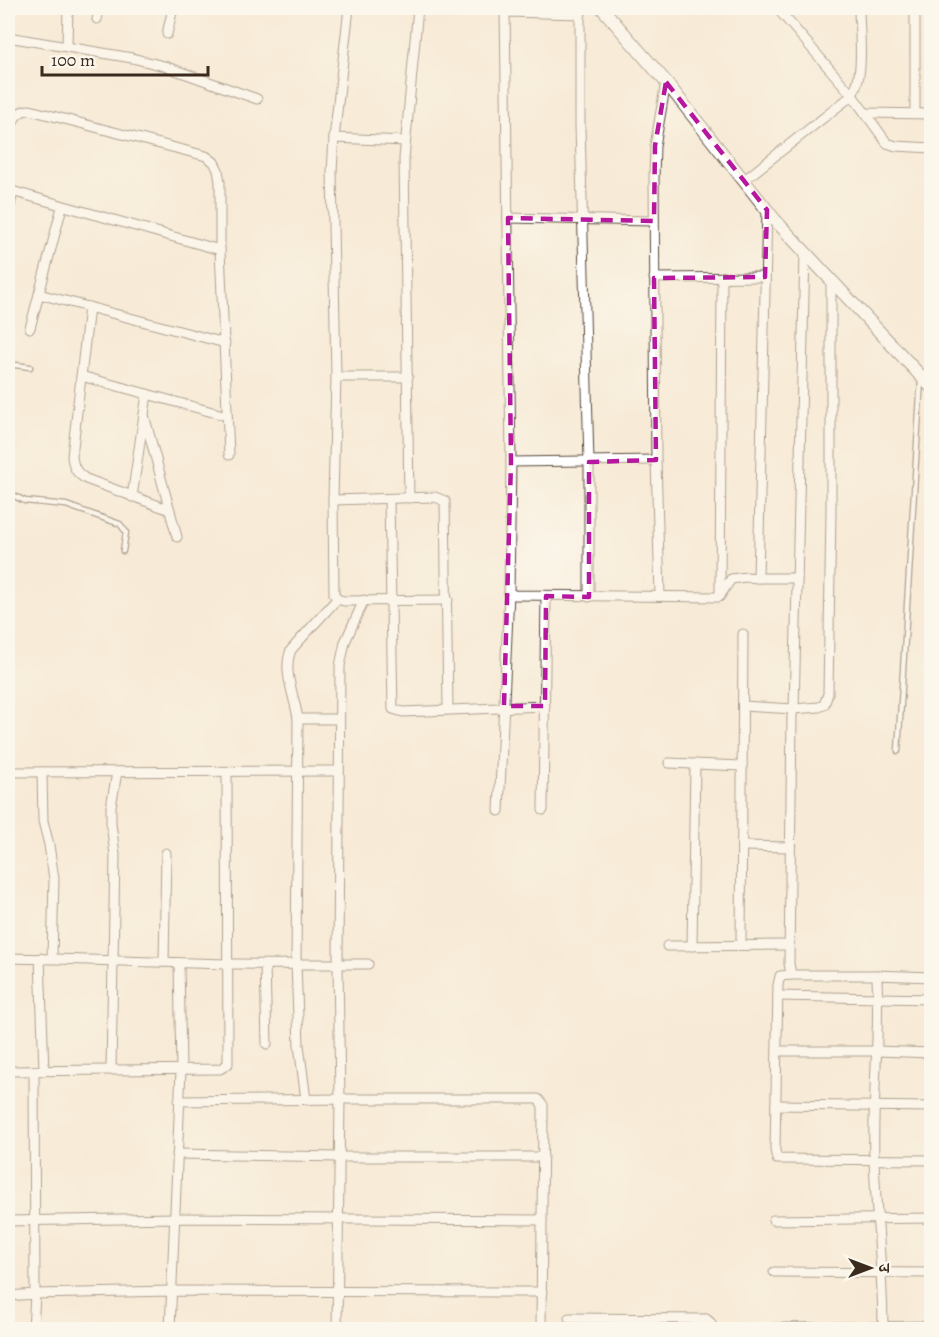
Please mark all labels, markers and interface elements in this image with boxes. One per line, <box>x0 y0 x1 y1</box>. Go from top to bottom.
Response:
scale bar <box>42 39 208 77</box>
text: 100 m <box>51 48 95 72</box>
north arrow <box>840 1238 900 1298</box>
text: उ <box>873 1263 895 1274</box>

